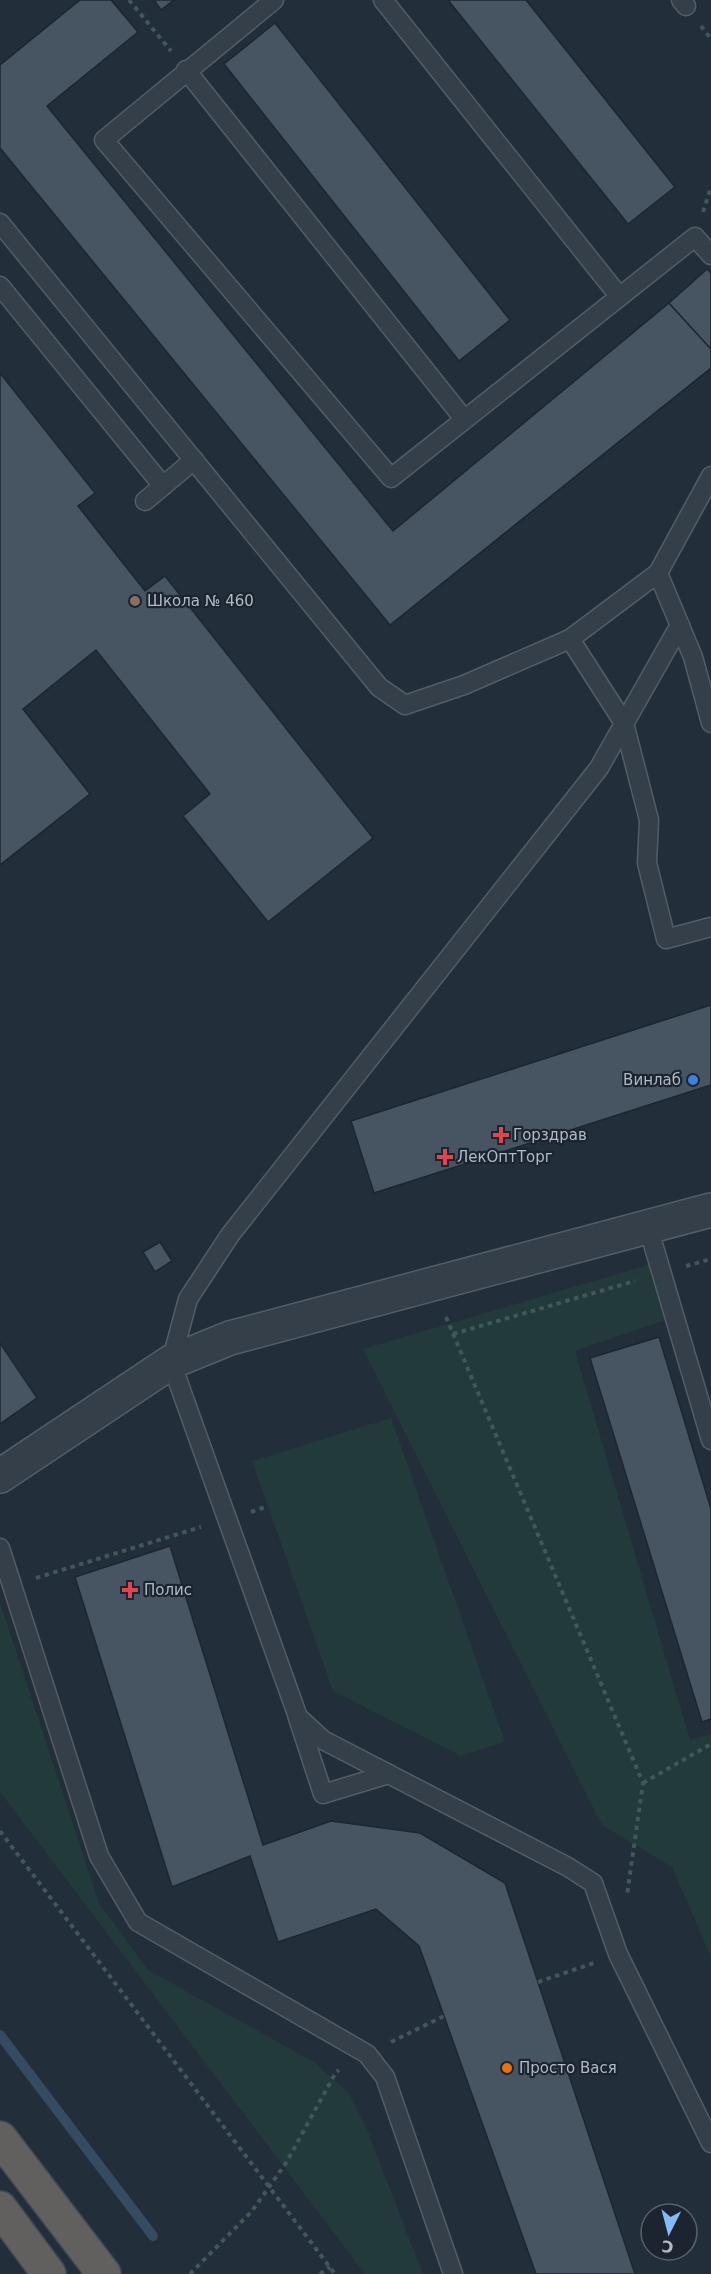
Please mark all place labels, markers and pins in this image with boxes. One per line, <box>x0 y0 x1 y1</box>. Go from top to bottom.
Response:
place label: Школа № 460 <box>147 592 254 610</box>
marker: Школа № 460 <box>128 594 142 608</box>
place label: Винлаб <box>623 1071 681 1089</box>
marker: Винлаб <box>686 1073 700 1087</box>
place label: Горздрав <box>513 1126 587 1144</box>
marker: Горздрав <box>494 1128 508 1142</box>
place label: ЛекОптТорг <box>457 1148 553 1166</box>
marker: ЛекОптТорг <box>438 1150 452 1164</box>
marker: Полис <box>121 1581 139 1599</box>
place label: Полис <box>144 1581 192 1599</box>
place label: Просто Вася <box>519 2059 617 2077</box>
marker: Просто Вася <box>500 2061 514 2075</box>

